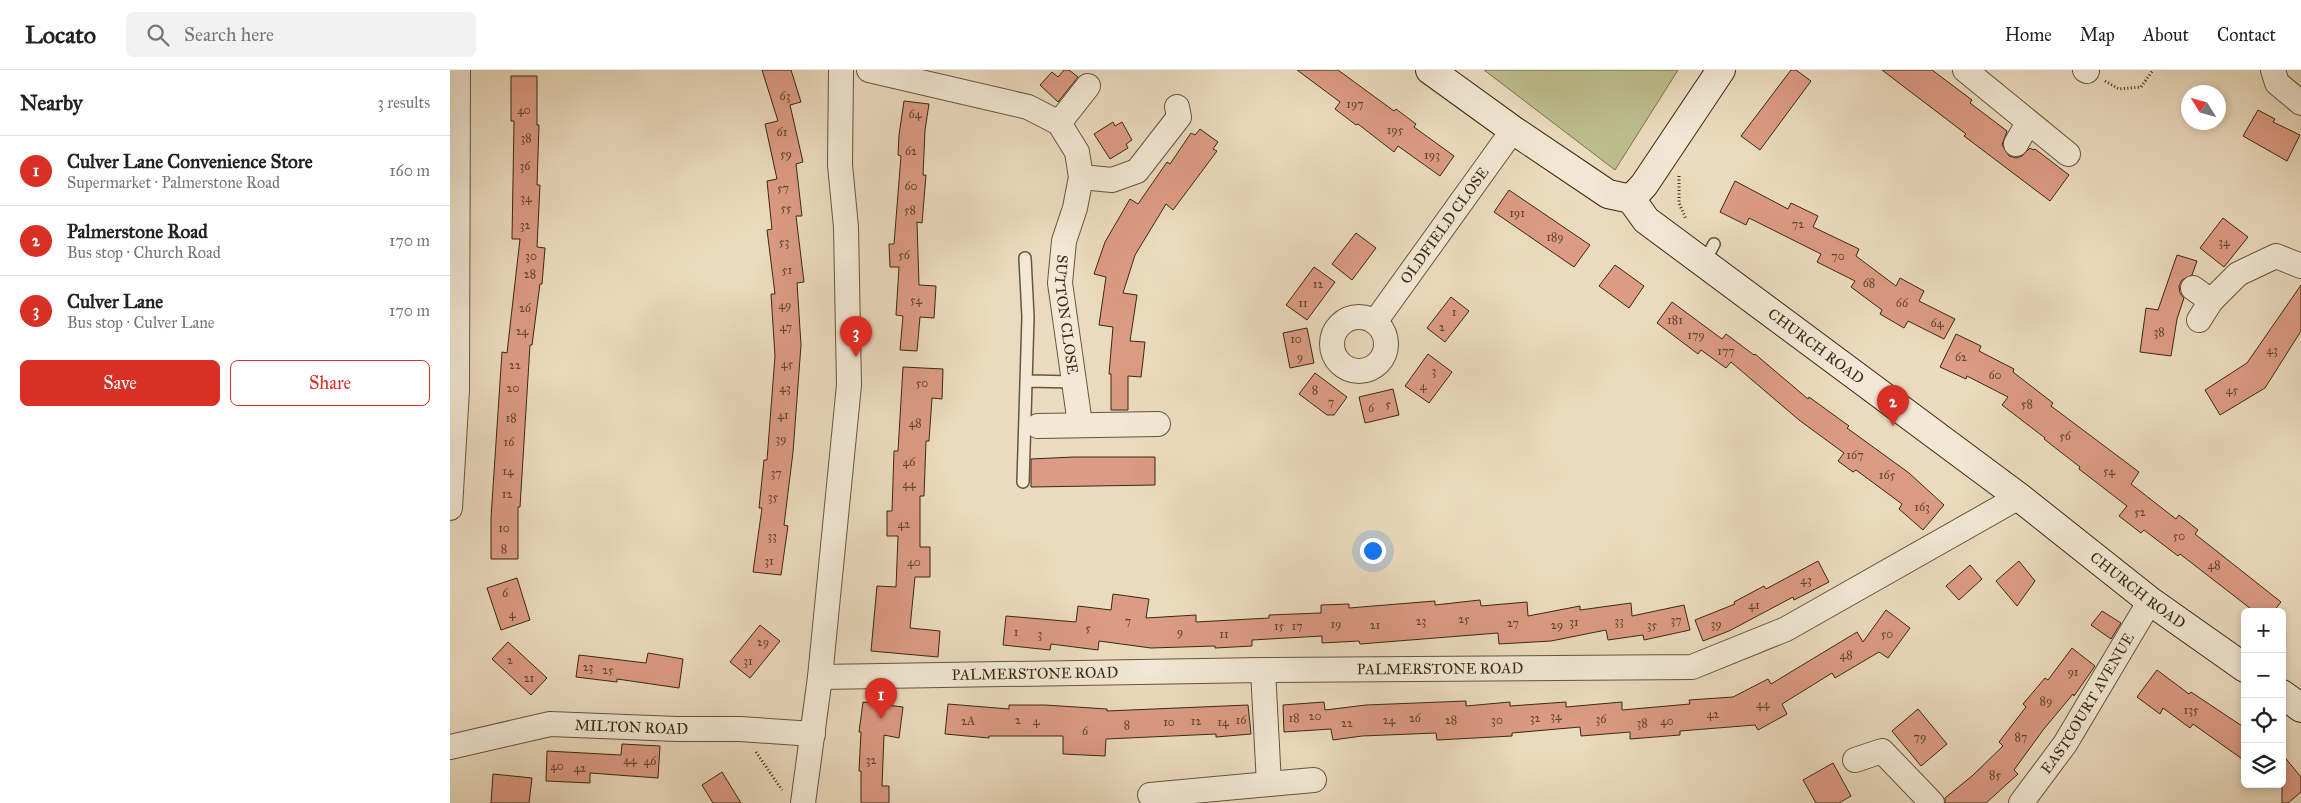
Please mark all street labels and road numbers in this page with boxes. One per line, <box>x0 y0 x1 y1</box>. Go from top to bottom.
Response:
street label: OLDFIELD CLOSE <box>1396 163 1493 287</box>
street label: SUTTON CLOSE <box>1051 254 1082 376</box>
street label: CHURCH ROAD <box>1764 305 1868 388</box>
street label: CHURCH ROAD <box>2087 548 2189 632</box>
street label: EASTCOURT AVENUE <box>2037 629 2138 777</box>
street label: PALMERSTONE ROAD <box>1357 659 1523 678</box>
street label: PALMERSTONE ROAD <box>952 663 1119 684</box>
street label: MILTON ROAD <box>574 716 688 738</box>

